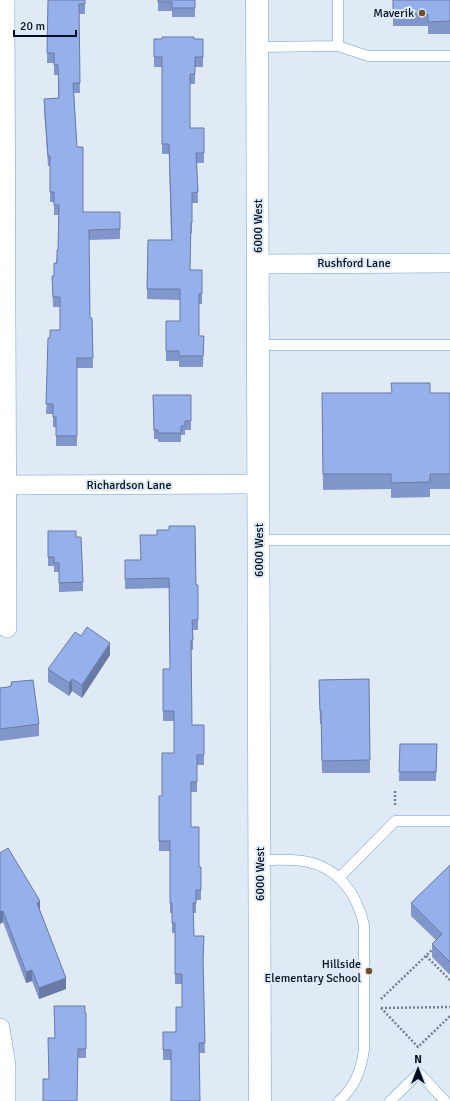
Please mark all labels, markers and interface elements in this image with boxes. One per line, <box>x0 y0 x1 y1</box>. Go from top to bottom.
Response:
place label: Maverik <box>373 6 414 21</box>
marker: Maverik <box>417 8 427 18</box>
scale bar <box>14 12 76 38</box>
text: 20 m <box>20 19 45 34</box>
street label: 6000 West <box>251 199 266 253</box>
street label: Rushford Lane <box>317 256 391 271</box>
street label: Richardson Lane <box>87 478 171 493</box>
street label: 6000 West <box>252 523 267 577</box>
street label: 6000 West <box>253 847 268 901</box>
place label: Hillside Elementary School <box>265 957 361 986</box>
marker: Hillside Elementary School <box>364 966 374 976</box>
north arrow <box>398 1049 438 1089</box>
text: N <box>414 1053 422 1066</box>

